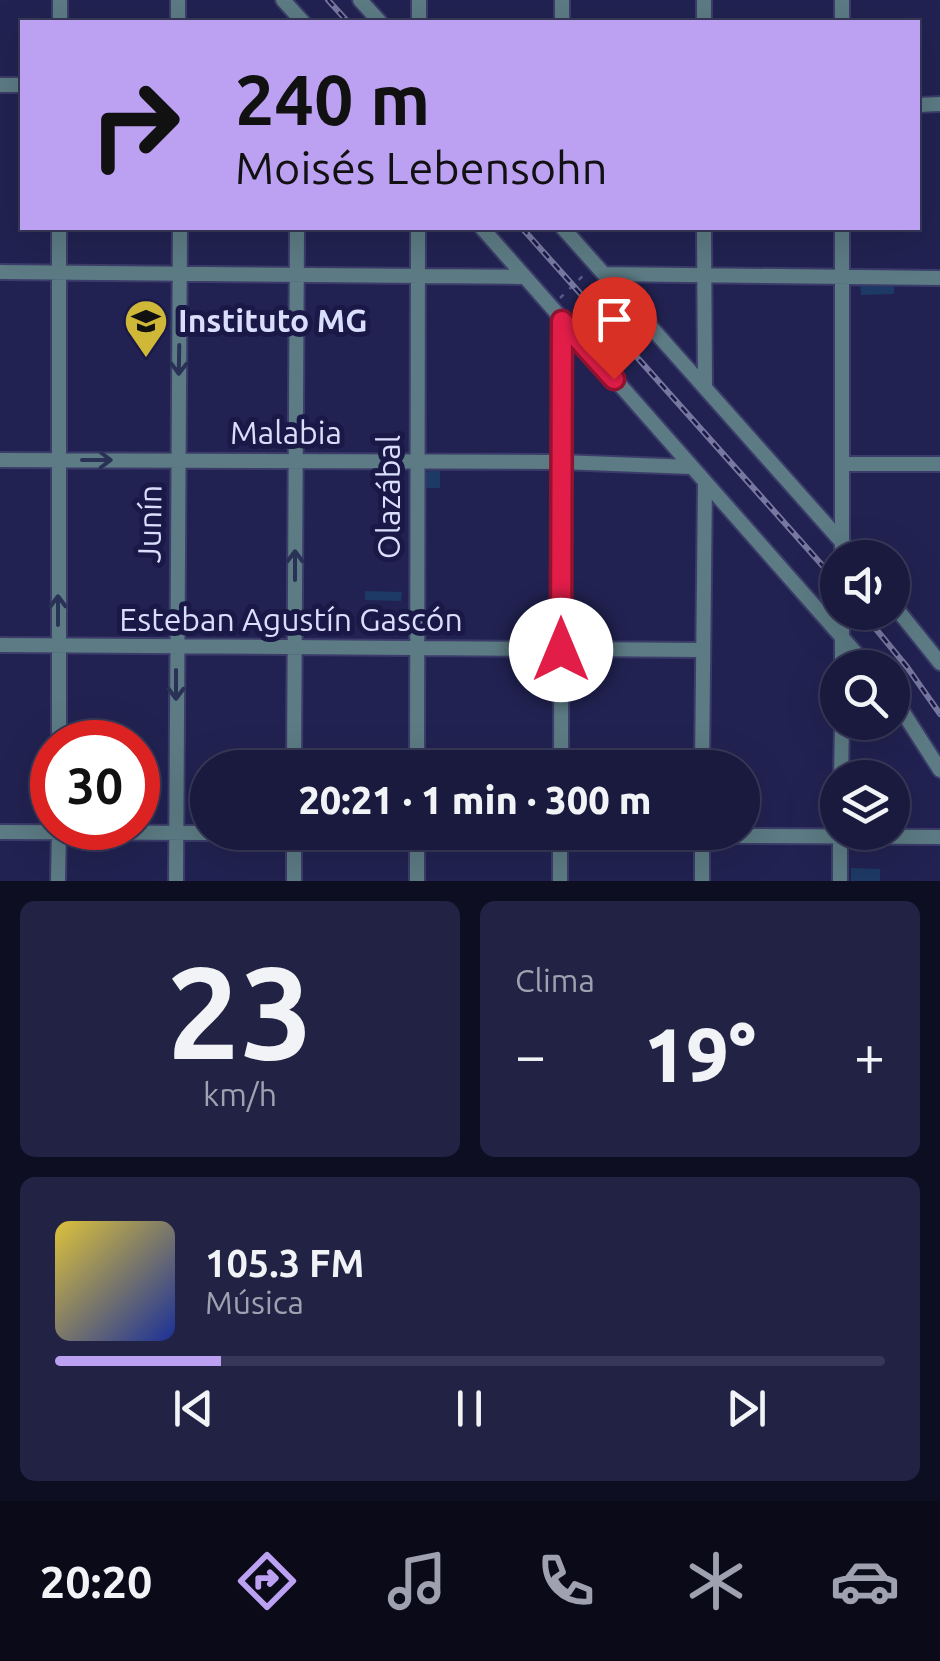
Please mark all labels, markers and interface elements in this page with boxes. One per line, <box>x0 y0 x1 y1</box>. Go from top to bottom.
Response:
icon: right <box>70 60 200 190</box>
text: 240 m <box>235 60 430 138</box>
text: Moisés Lebensohn <box>235 142 607 193</box>
pin <box>572 277 657 380</box>
icon: arrive <box>587 292 642 347</box>
school or university icon: Instituto MG <box>123 298 169 359</box>
place label: Instituto MG <box>178 302 367 338</box>
one-way arrow <box>170 342 188 375</box>
street label: Malabia <box>230 414 342 450</box>
street label: Olazábal <box>370 435 406 559</box>
one-way arrow <box>80 450 113 470</box>
street label: Junín <box>130 485 168 563</box>
map controls <box>820 540 910 850</box>
button: sound <box>820 540 910 630</box>
one-way arrow <box>286 550 304 582</box>
one-way arrow <box>48 595 68 628</box>
position arrow <box>509 598 613 702</box>
street label: Esteban Agustín Gascón <box>119 601 463 637</box>
button: search <box>820 650 910 740</box>
one-way arrow <box>166 668 186 700</box>
speed limit sign: 30 <box>30 720 160 850</box>
button: layers <box>820 760 910 850</box>
text: 20:21 · 1 min · 300 m <box>298 779 652 821</box>
text: 23 <box>167 938 313 1084</box>
text: Clima <box>515 962 595 998</box>
text: 19° <box>644 1012 756 1096</box>
text: − <box>515 1024 546 1085</box>
text: + <box>854 1024 885 1085</box>
text: km/h <box>203 1076 277 1112</box>
text: 105.3 FM <box>205 1242 364 1284</box>
text: Música <box>205 1284 304 1320</box>
icon: previous <box>166 1381 221 1436</box>
icon: pause <box>442 1381 497 1436</box>
icon: next <box>719 1381 774 1436</box>
icon: directions <box>232 1546 302 1616</box>
icon: music <box>382 1546 452 1616</box>
icon: phone <box>531 1546 601 1616</box>
icon: climate <box>681 1546 751 1616</box>
icon: car <box>830 1546 900 1616</box>
text: 20:20 <box>40 1556 152 1607</box>

